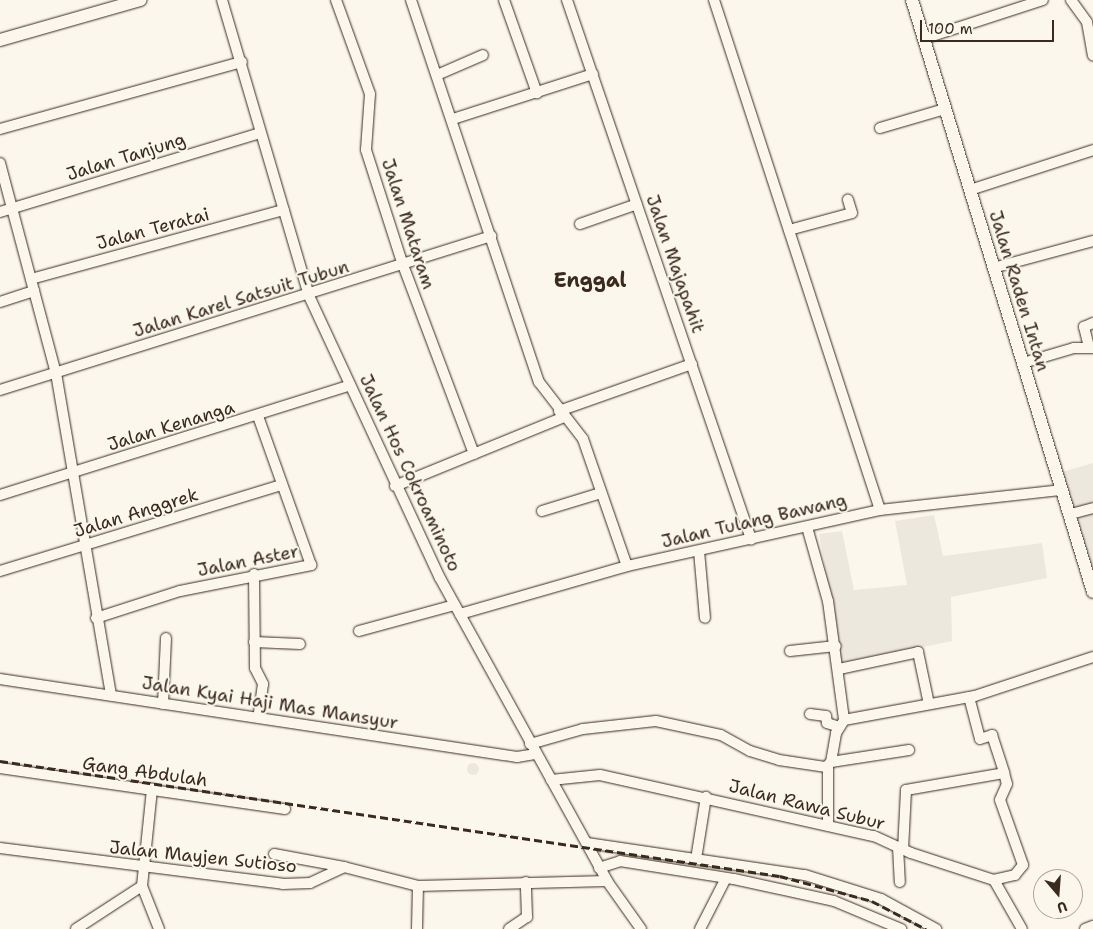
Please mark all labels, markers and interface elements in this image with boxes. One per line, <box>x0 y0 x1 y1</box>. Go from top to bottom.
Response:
scale bar <box>923 10 1057 42</box>
text: 100 m <box>928 19 973 39</box>
street label: Jalan Tanjung <box>64 129 188 185</box>
street label: Jalan Mataram <box>377 156 439 292</box>
street label: Jalan Majapahit <box>641 192 709 336</box>
street label: Jalan Teratai <box>94 204 212 254</box>
street label: Jalan Raden Intan <box>984 208 1054 374</box>
street label: Jalan Karel Satsuit Tubun <box>130 256 352 342</box>
district label: Enggal <box>554 268 626 292</box>
street label: Jalan Hos Cokroaminoto <box>355 371 465 575</box>
street label: Jalan Kenanga <box>105 396 237 456</box>
street label: Jalan Anggrek <box>71 484 201 542</box>
street label: Jalan Tulang Bawang <box>659 489 849 553</box>
street label: Jalan Aster <box>196 541 300 581</box>
street label: Jalan Kyai Haji Mas Mansyur <box>140 672 400 734</box>
street label: Gang Abdulah <box>81 753 209 791</box>
street label: Jalan Rawa Subur <box>727 775 887 835</box>
street label: Jalan Mayjen Sutioso <box>108 836 298 878</box>
north arrow <box>1033 869 1083 919</box>
text: U <box>1055 897 1070 917</box>

